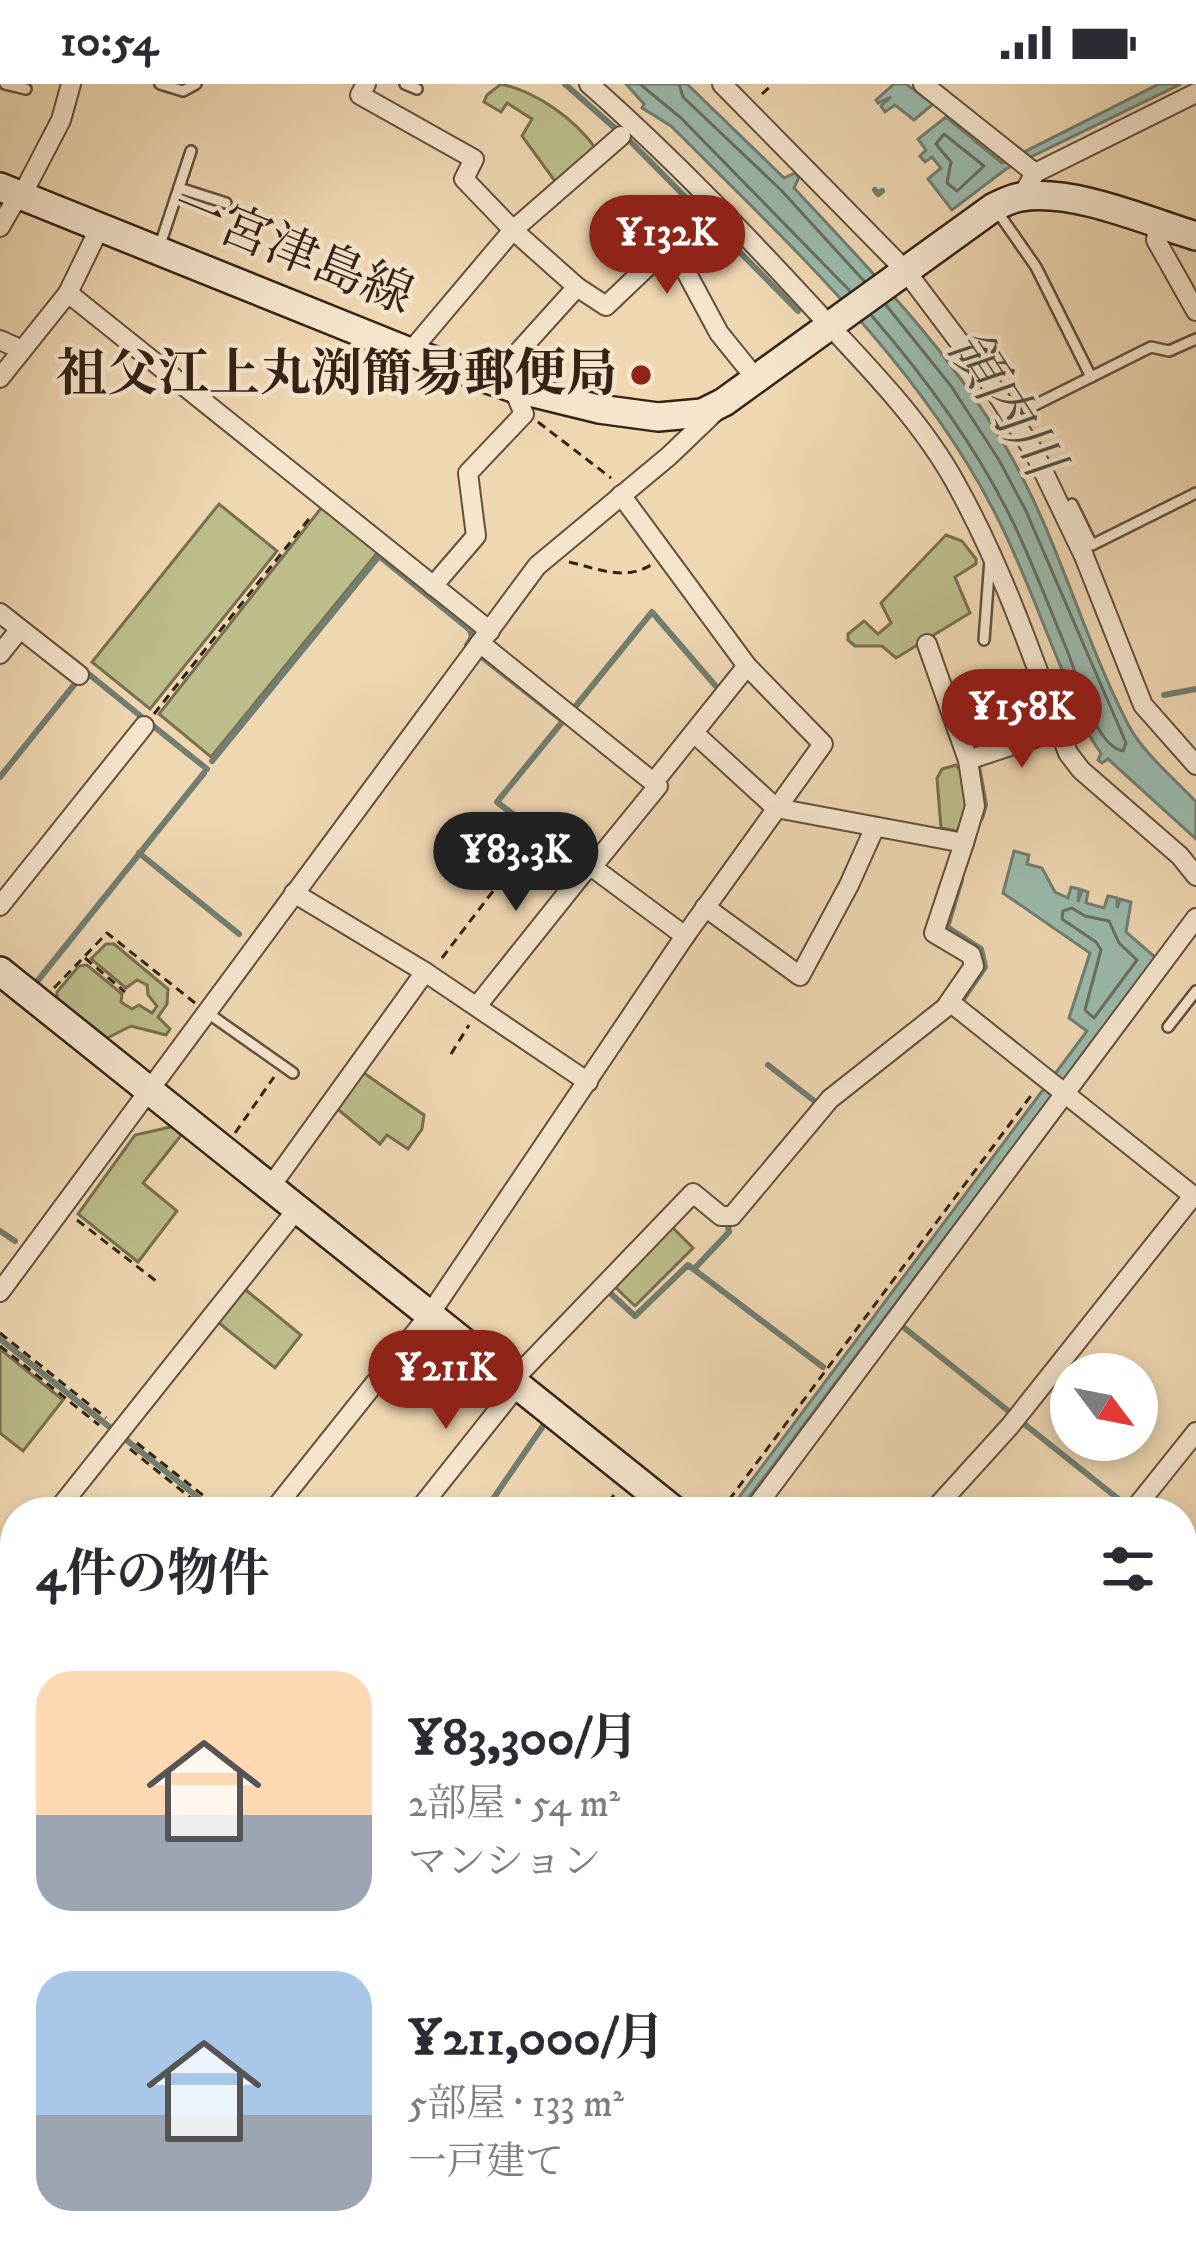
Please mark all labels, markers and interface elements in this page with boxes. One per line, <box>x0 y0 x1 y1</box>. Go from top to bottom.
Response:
text: 10:54 <box>60 14 158 70</box>
street label: 一宮津島線 <box>162 175 422 329</box>
pin: ¥132K <box>583 195 751 297</box>
text: ¥132K <box>616 209 718 258</box>
water label: 領内川 <box>931 318 1078 494</box>
place label: 祖父江上丸渕簡易郵便局 <box>56 343 617 407</box>
marker: 祖父江上丸渕簡易郵便局 <box>628 362 654 388</box>
pin: ¥158K <box>938 669 1106 771</box>
text: ¥158K <box>969 683 1075 732</box>
pin: ¥83.3K <box>418 812 614 914</box>
text: ¥83.3K <box>460 826 572 875</box>
pin: ¥211K <box>362 1330 530 1432</box>
text: ¥211K <box>395 1344 497 1393</box>
north arrow <box>1050 1353 1158 1461</box>
map controls <box>1050 1353 1158 1461</box>
icon: filters <box>1095 1536 1161 1602</box>
text: 4件の物件 <box>36 1543 269 1607</box>
text: ¥83,300/月 <box>408 1707 639 1771</box>
icon: home <box>132 1719 276 1863</box>
text: 2部屋 · 54 m² <box>408 1780 620 1829</box>
text: マンション <box>408 1838 601 1887</box>
text: ¥211,000/月 <box>408 2007 666 2071</box>
icon: home <box>132 2019 276 2163</box>
text: 5部屋 · 133 m² <box>408 2080 624 2129</box>
text: 一戸建て <box>408 2138 564 2187</box>

